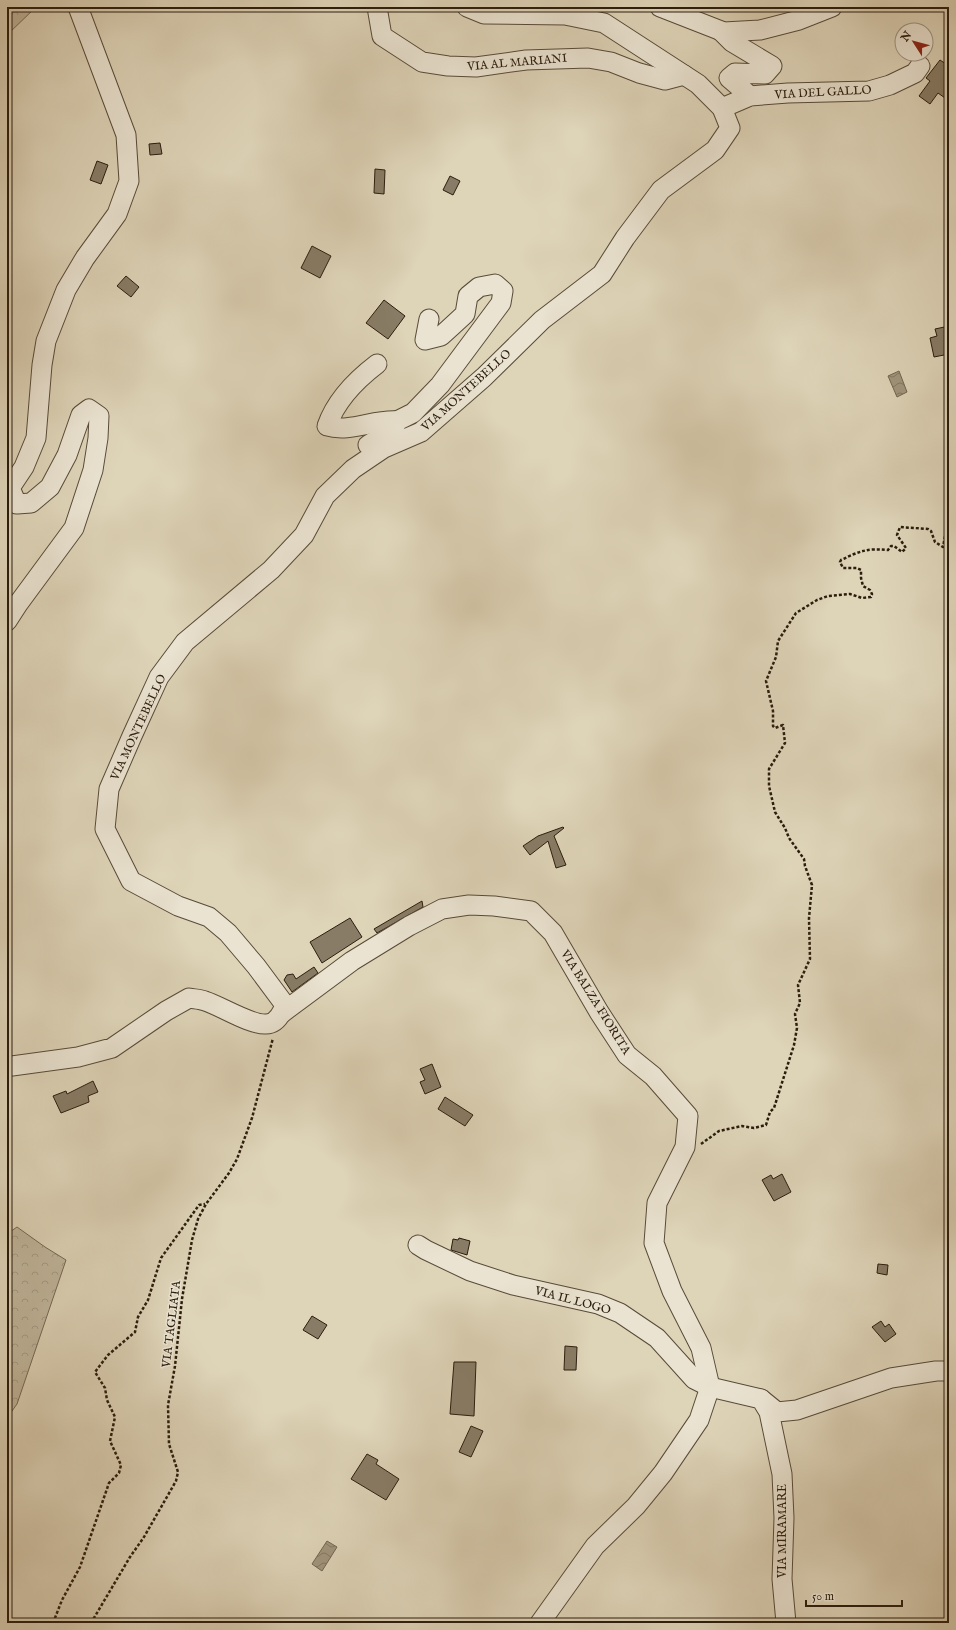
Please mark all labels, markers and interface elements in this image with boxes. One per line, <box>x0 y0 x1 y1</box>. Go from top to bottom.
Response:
north arrow <box>894 22 934 62</box>
text: N <box>898 28 915 45</box>
street label: VIA AL MARIANI <box>465 51 568 74</box>
street label: VIA DEL GALLO <box>773 82 872 103</box>
street label: VIA MONTEBELLO <box>418 346 514 435</box>
street label: VIA MONTEBELLO <box>107 672 170 784</box>
street label: VIA BALZA FIORITA <box>557 946 634 1058</box>
street label: VIA TAGLIATA <box>159 1279 184 1369</box>
street label: VIA IL LOGO <box>532 1283 613 1318</box>
street label: VIA MIRAMARE <box>775 1484 790 1579</box>
scale bar <box>806 1582 902 1608</box>
text: 50 m <box>812 1589 834 1604</box>

